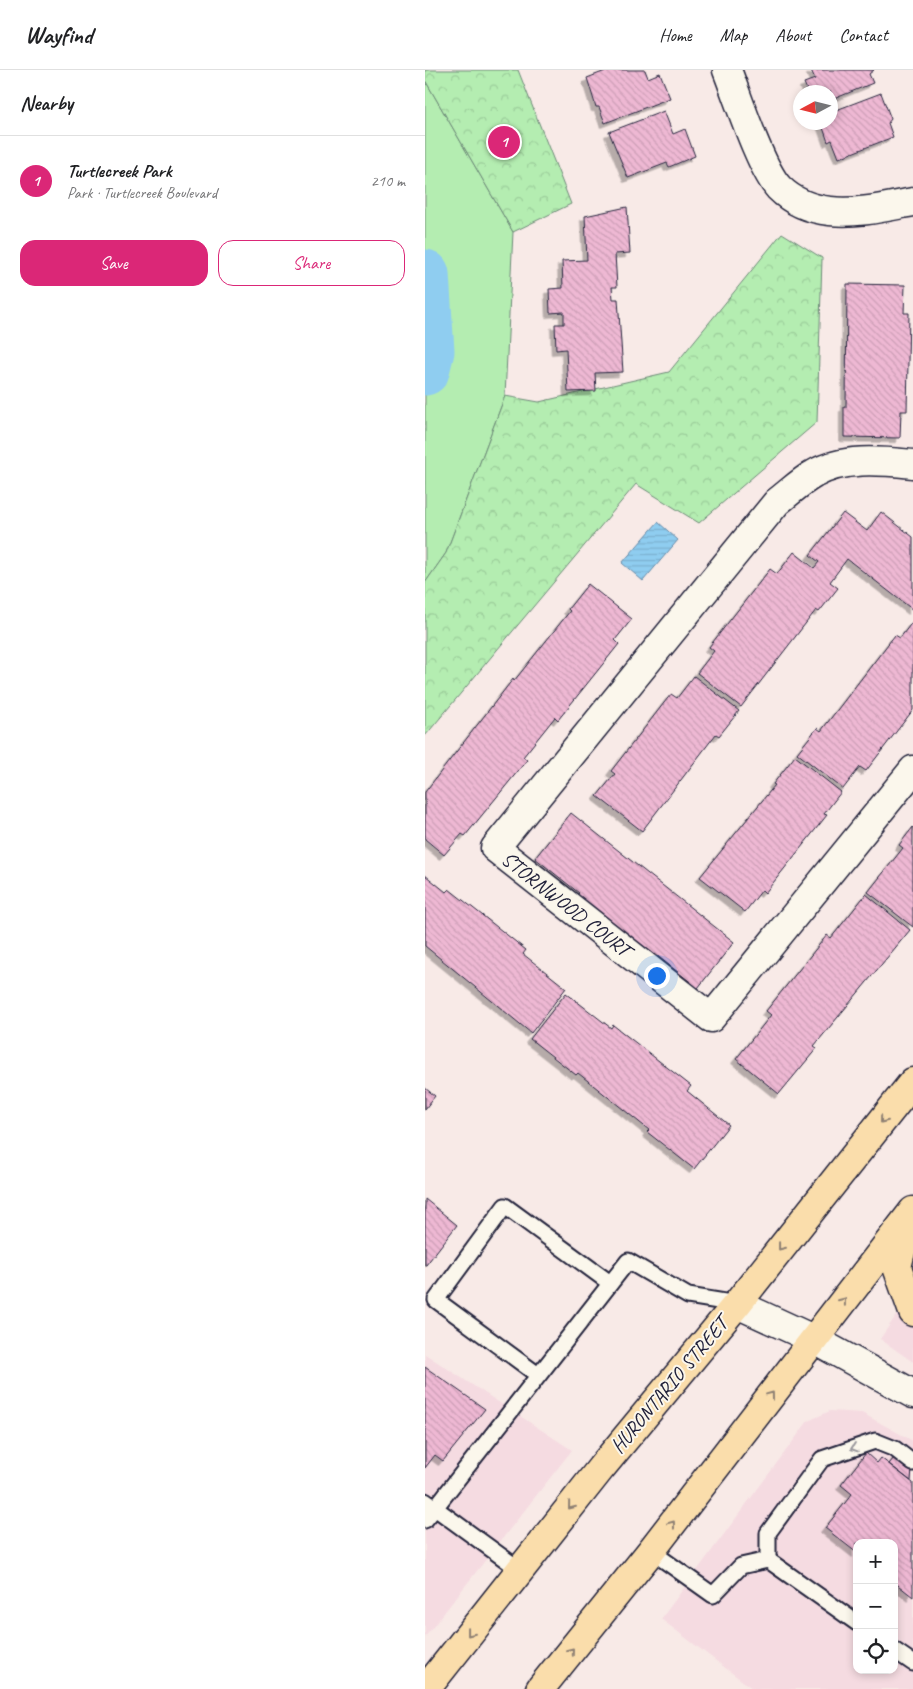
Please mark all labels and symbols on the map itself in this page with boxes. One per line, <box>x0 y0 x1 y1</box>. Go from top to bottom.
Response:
north arrow <box>793 85 838 130</box>
pin: 1 <box>488 123 520 161</box>
street label: STORNWOOD COURT <box>496 846 640 966</box>
your location <box>644 963 670 989</box>
one-way arrow <box>879 1115 888 1124</box>
one-way arrow <box>778 1242 787 1251</box>
one-way arrow <box>837 1298 845 1307</box>
street label: HURONTARIO STREET <box>604 1307 737 1458</box>
one-way arrow <box>765 1392 773 1401</box>
one-way arrow <box>850 1442 859 1452</box>
one-way arrow <box>568 1500 576 1509</box>
one-way arrow <box>666 1520 675 1530</box>
one-way arrow <box>467 1627 476 1637</box>
one-way arrow <box>565 1648 573 1657</box>

